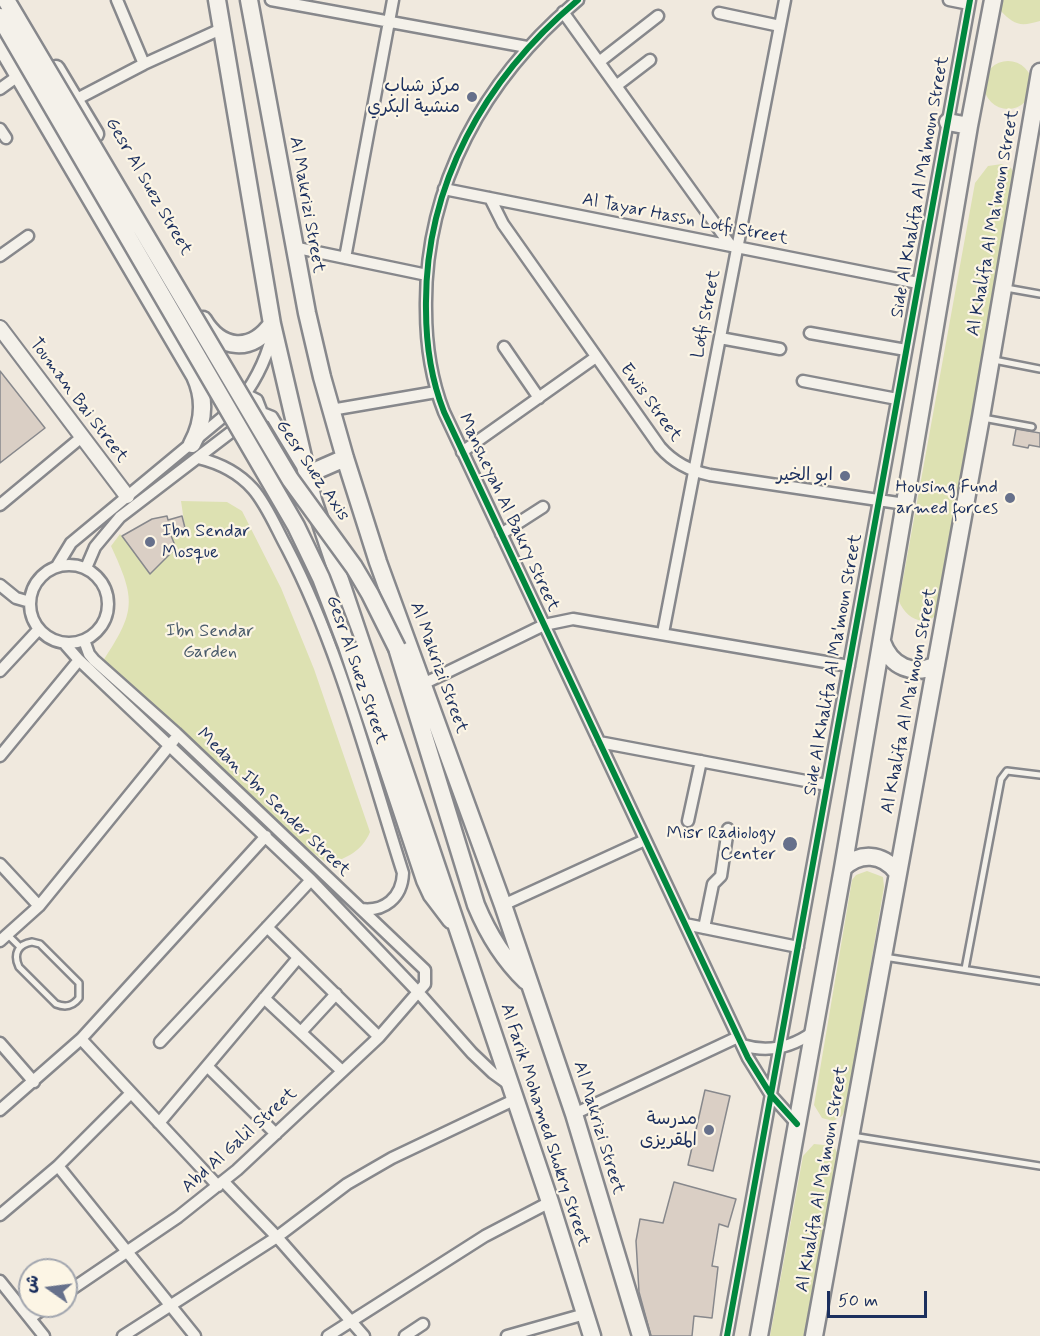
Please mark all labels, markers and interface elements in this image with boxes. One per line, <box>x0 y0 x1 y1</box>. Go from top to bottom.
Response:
street label: Side Al Khalifa Al Ma'moun Street <box>887 54 955 320</box>
place label: مركز شباب منشية البكري <box>367 76 460 118</box>
marker: مركز شباب منشية البكري <box>465 90 479 104</box>
street label: Al Khalifa Al Ma'moun Street <box>963 108 1025 338</box>
street label: Gesr Al Suez Street <box>100 114 196 260</box>
street label: Al Makrizi Street <box>283 135 329 275</box>
street label: Al Tayar Hassn Lotfi Street <box>580 189 790 251</box>
street label: Lotfi Street <box>688 268 726 360</box>
street label: Touman Bai Street <box>24 334 132 468</box>
street label: Ewis Street <box>614 360 686 446</box>
street label: Mansheyah Al Bakry Street <box>453 411 563 615</box>
street label: Gesr Suez Axis <box>270 416 354 526</box>
place label: ابو الخير <box>776 465 833 487</box>
marker: ابو الخير <box>838 469 852 483</box>
place label: Housing Fund armed forces <box>895 477 998 520</box>
marker: Housing Fund armed forces <box>1003 491 1017 505</box>
place label: Ibn Sendar Mosque <box>162 521 250 564</box>
street label: Side Al Khalifa Al Ma'moun Street <box>800 532 868 798</box>
marker: Ibn Sendar Mosque <box>143 535 157 549</box>
street label: Al Khalifa Al Ma'moun Street <box>877 586 943 816</box>
street label: Gesr Al Suez Street <box>320 593 392 747</box>
street label: Al Makrizi Street <box>404 599 472 737</box>
park label: Ibn Sendar Garden <box>166 621 254 664</box>
street label: Medan Ibn Sender Street <box>192 724 354 882</box>
place label: Misr Radiology Center <box>667 823 776 866</box>
marker: Misr Radiology Center <box>781 835 799 853</box>
street label: Al Farik Mohamed Shokry Street <box>494 1001 594 1249</box>
street label: Al Makrizi Street <box>567 1059 629 1197</box>
street label: Al Khalifa Al Ma'moun Street <box>792 1064 854 1294</box>
street label: Abd Al Galil Street <box>178 1084 302 1198</box>
place label: مدرسة المقريزى <box>640 1109 697 1152</box>
marker: مدرسة المقريزى <box>702 1123 716 1137</box>
north arrow <box>18 1258 78 1318</box>
text: ش <box>20 1273 44 1295</box>
scale bar <box>830 1279 930 1317</box>
text: 50 m <box>838 1289 878 1313</box>

